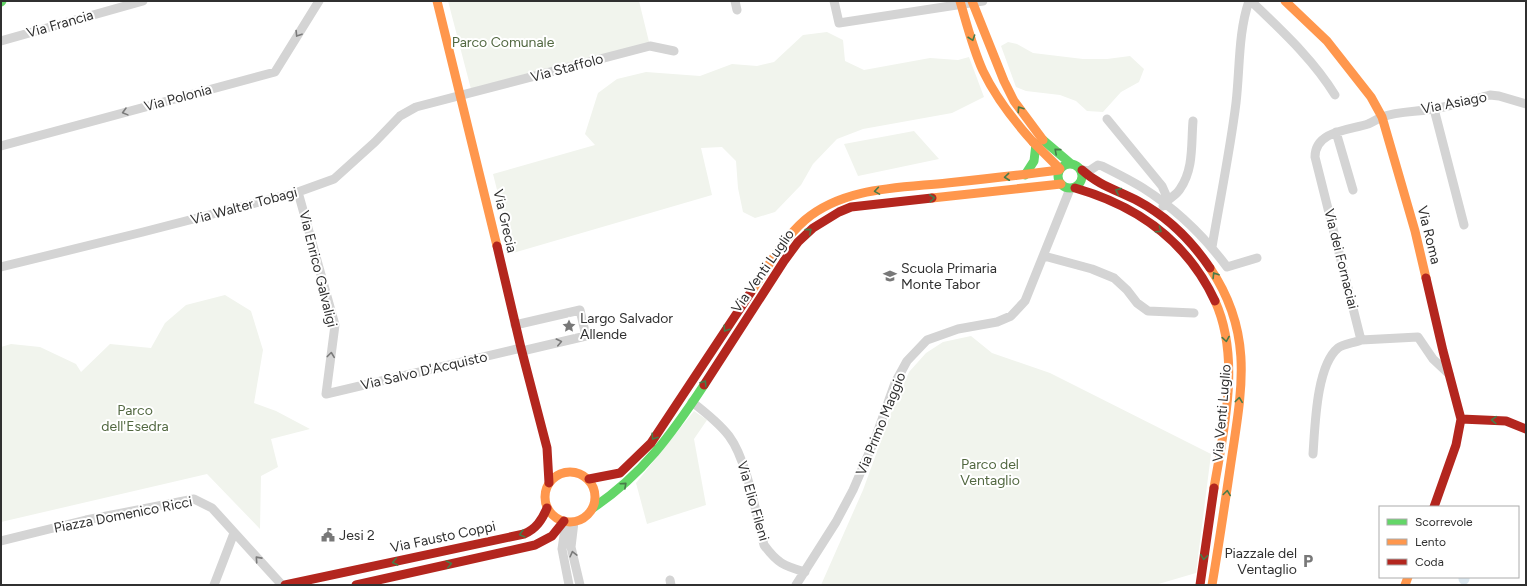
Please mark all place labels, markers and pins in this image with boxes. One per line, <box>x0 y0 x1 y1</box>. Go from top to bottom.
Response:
place label: Scuola Primaria Monte Tabor <box>901 260 997 293</box>
school or university icon: Scuola Primaria Monte Tabor <box>882 268 898 284</box>
place label: Largo Salvador Allende <box>580 310 673 343</box>
place icon: Largo Salvador Allende <box>561 318 577 334</box>
public building icon: Jesi 2 <box>320 527 336 543</box>
place label: Jesi 2 <box>339 527 375 544</box>
place label: Piazzale del Ventaglio <box>1225 545 1297 578</box>
parking icon: Piazzale del Ventaglio <box>1300 553 1316 569</box>

